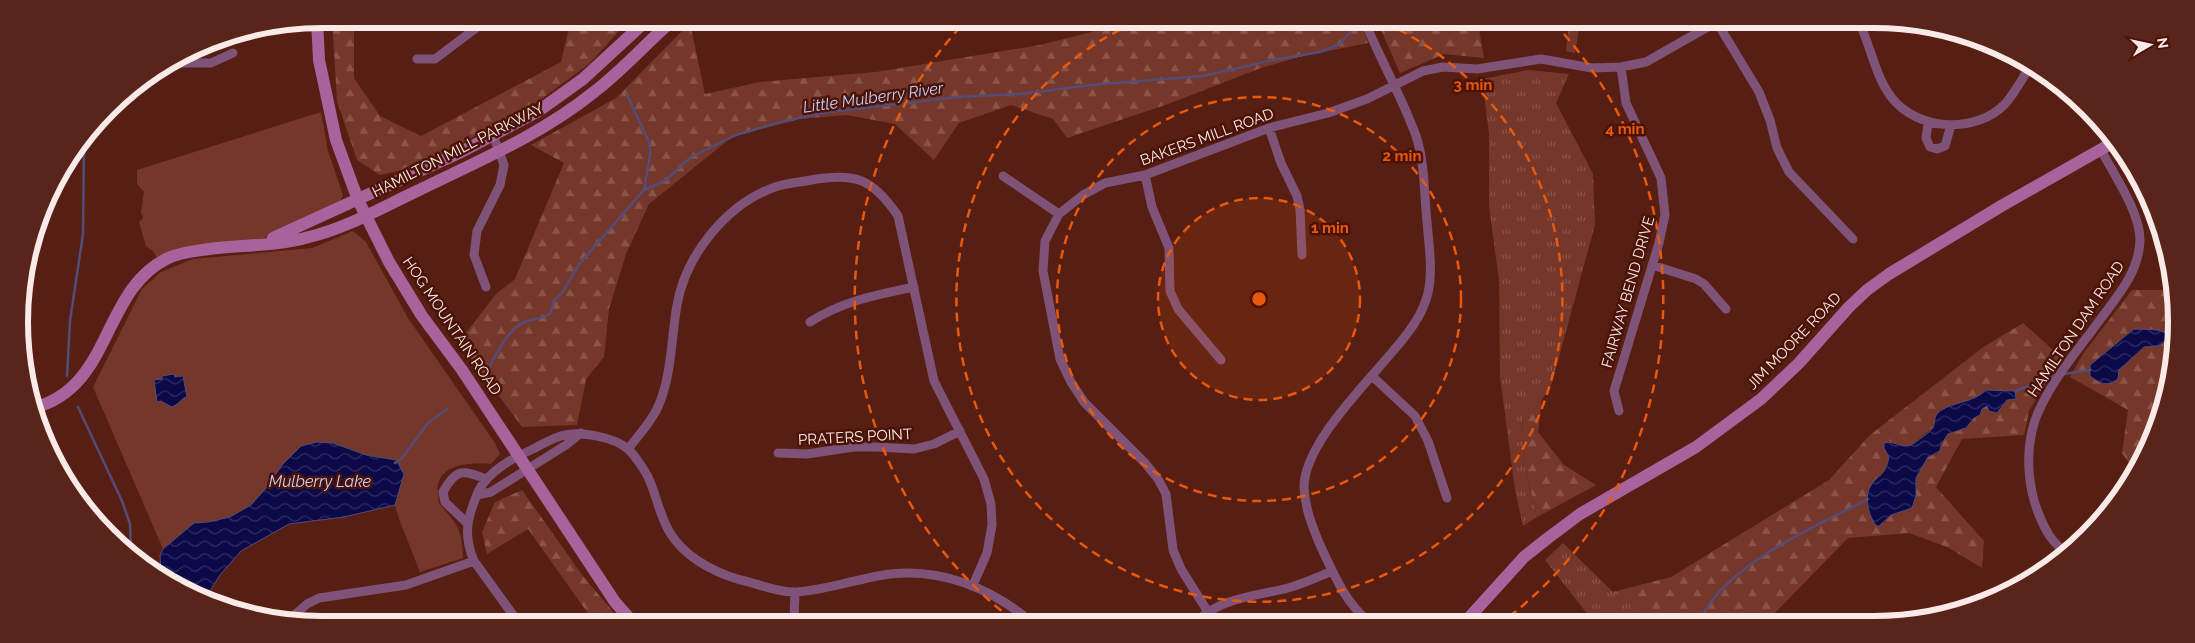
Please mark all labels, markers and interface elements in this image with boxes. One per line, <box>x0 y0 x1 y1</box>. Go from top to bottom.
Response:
north arrow <box>2125 20 2175 70</box>
text: N <box>2154 36 2172 49</box>
text: 3 min <box>1454 76 1492 94</box>
water label: Little Mulberry River <box>802 78 945 117</box>
street label: HAMILTON MILL PARKWAY <box>369 99 547 201</box>
street label: BAKERS MILL ROAD <box>1138 104 1276 170</box>
text: 4 min <box>1605 120 1645 138</box>
text: 2 min <box>1383 147 1421 165</box>
street label: FAIRWAY BEND DRIVE <box>1598 214 1658 370</box>
text: 1 min <box>1311 219 1349 237</box>
street label: HOG MOUNTAIN ROAD <box>399 253 505 399</box>
street label: HAMILTON DAM ROAD <box>2024 258 2128 400</box>
street label: JIM MOORE ROAD <box>1743 289 1845 393</box>
centre of rings <box>1250 290 1268 308</box>
street label: PRATERS POINT <box>797 425 913 449</box>
water label: Mulberry Lake <box>269 472 372 491</box>

